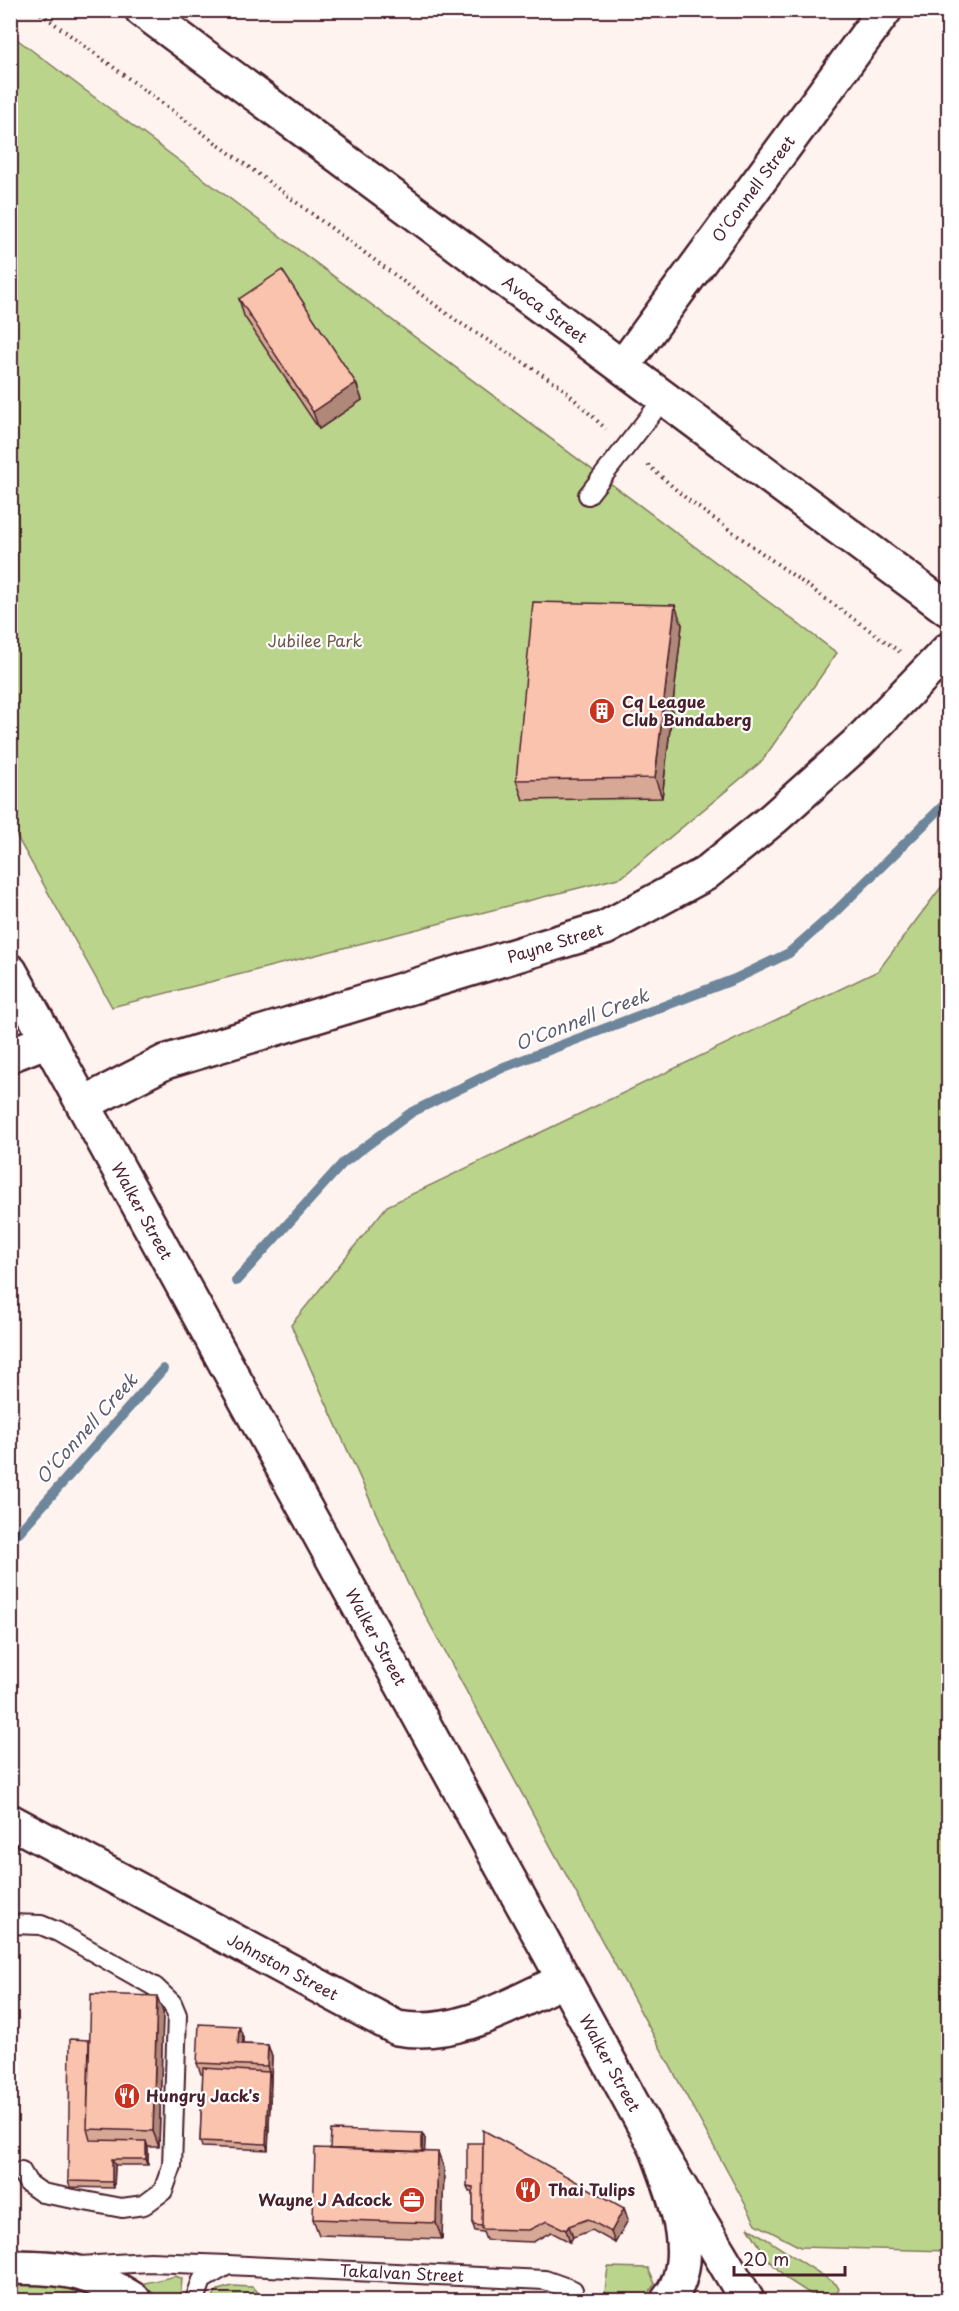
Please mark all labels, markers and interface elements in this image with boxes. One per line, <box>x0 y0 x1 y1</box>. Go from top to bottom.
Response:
street label: O'Connell Street <box>705 130 800 246</box>
street label: Avoca Street <box>498 269 593 349</box>
park label: Jubilee Park <box>268 628 362 652</box>
place label: Cq League Club Bundaberg <box>622 689 752 731</box>
building icon: Cq League Club Bundaberg <box>587 696 617 726</box>
street label: Payne Street <box>504 916 606 968</box>
water label: O'Connell Creek <box>511 980 653 1056</box>
street label: Walker Street <box>106 1158 179 1264</box>
water label: O'Connell Creek <box>29 1366 144 1489</box>
street label: Walker Street <box>340 1584 413 1690</box>
street label: Johnston Street <box>223 1926 343 2006</box>
street label: Walker Street <box>574 2010 647 2116</box>
restaurant icon: Hungry Jack's <box>112 2081 142 2111</box>
place label: Hungry Jack's <box>146 2083 260 2107</box>
restaurant icon: Thai Tulips <box>513 2175 543 2205</box>
place label: Thai Tulips <box>548 2177 635 2201</box>
office icon: Wayne J Adcock <box>397 2185 427 2215</box>
place label: Wayne J Adcock <box>258 2187 392 2211</box>
scale bar <box>734 2239 845 2277</box>
text: 20 m <box>743 2245 789 2272</box>
street label: Takalvan Street <box>339 2257 465 2287</box>

